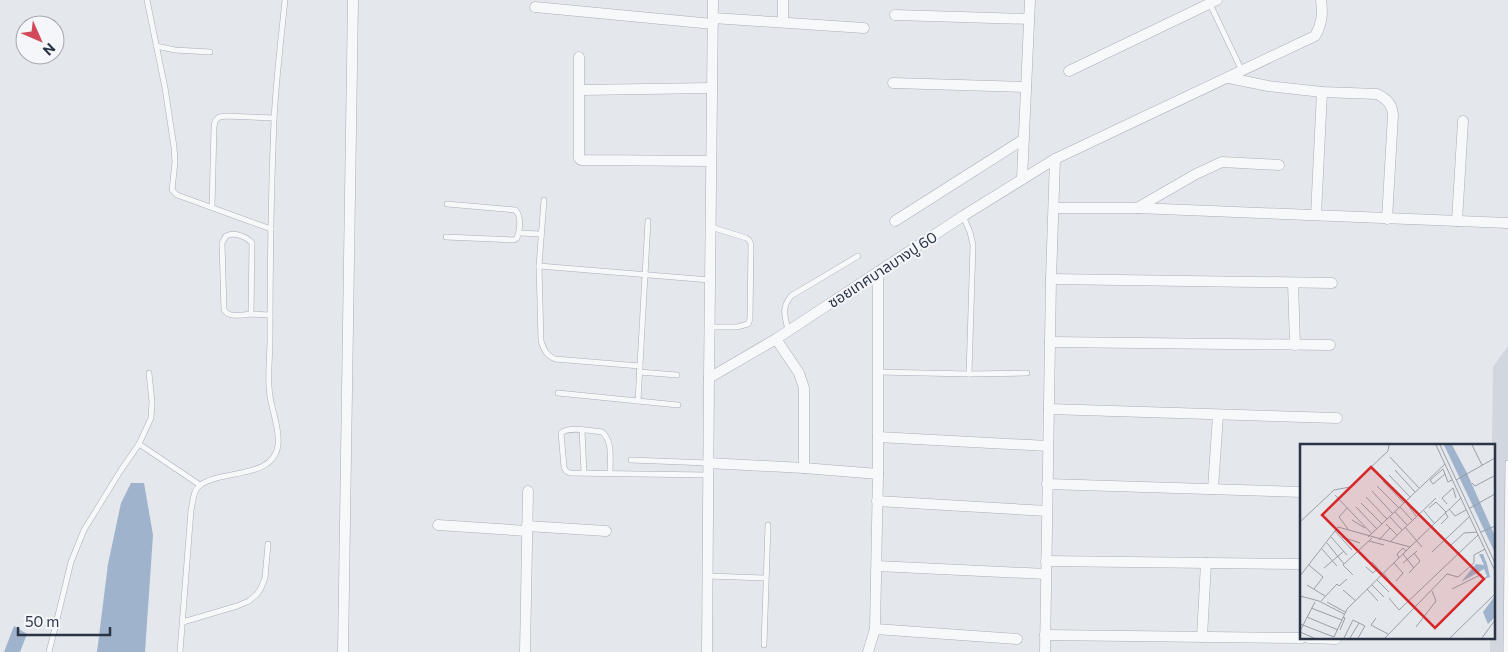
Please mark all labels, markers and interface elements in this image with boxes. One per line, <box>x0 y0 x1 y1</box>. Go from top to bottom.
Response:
north arrow <box>15 15 65 65</box>
text: N <box>40 40 59 59</box>
street label: ซอยเทศบาลบางปู 60 <box>824 227 941 312</box>
inset map <box>1300 444 1496 640</box>
scale bar <box>18 604 110 636</box>
text: 50 m <box>25 612 59 630</box>

